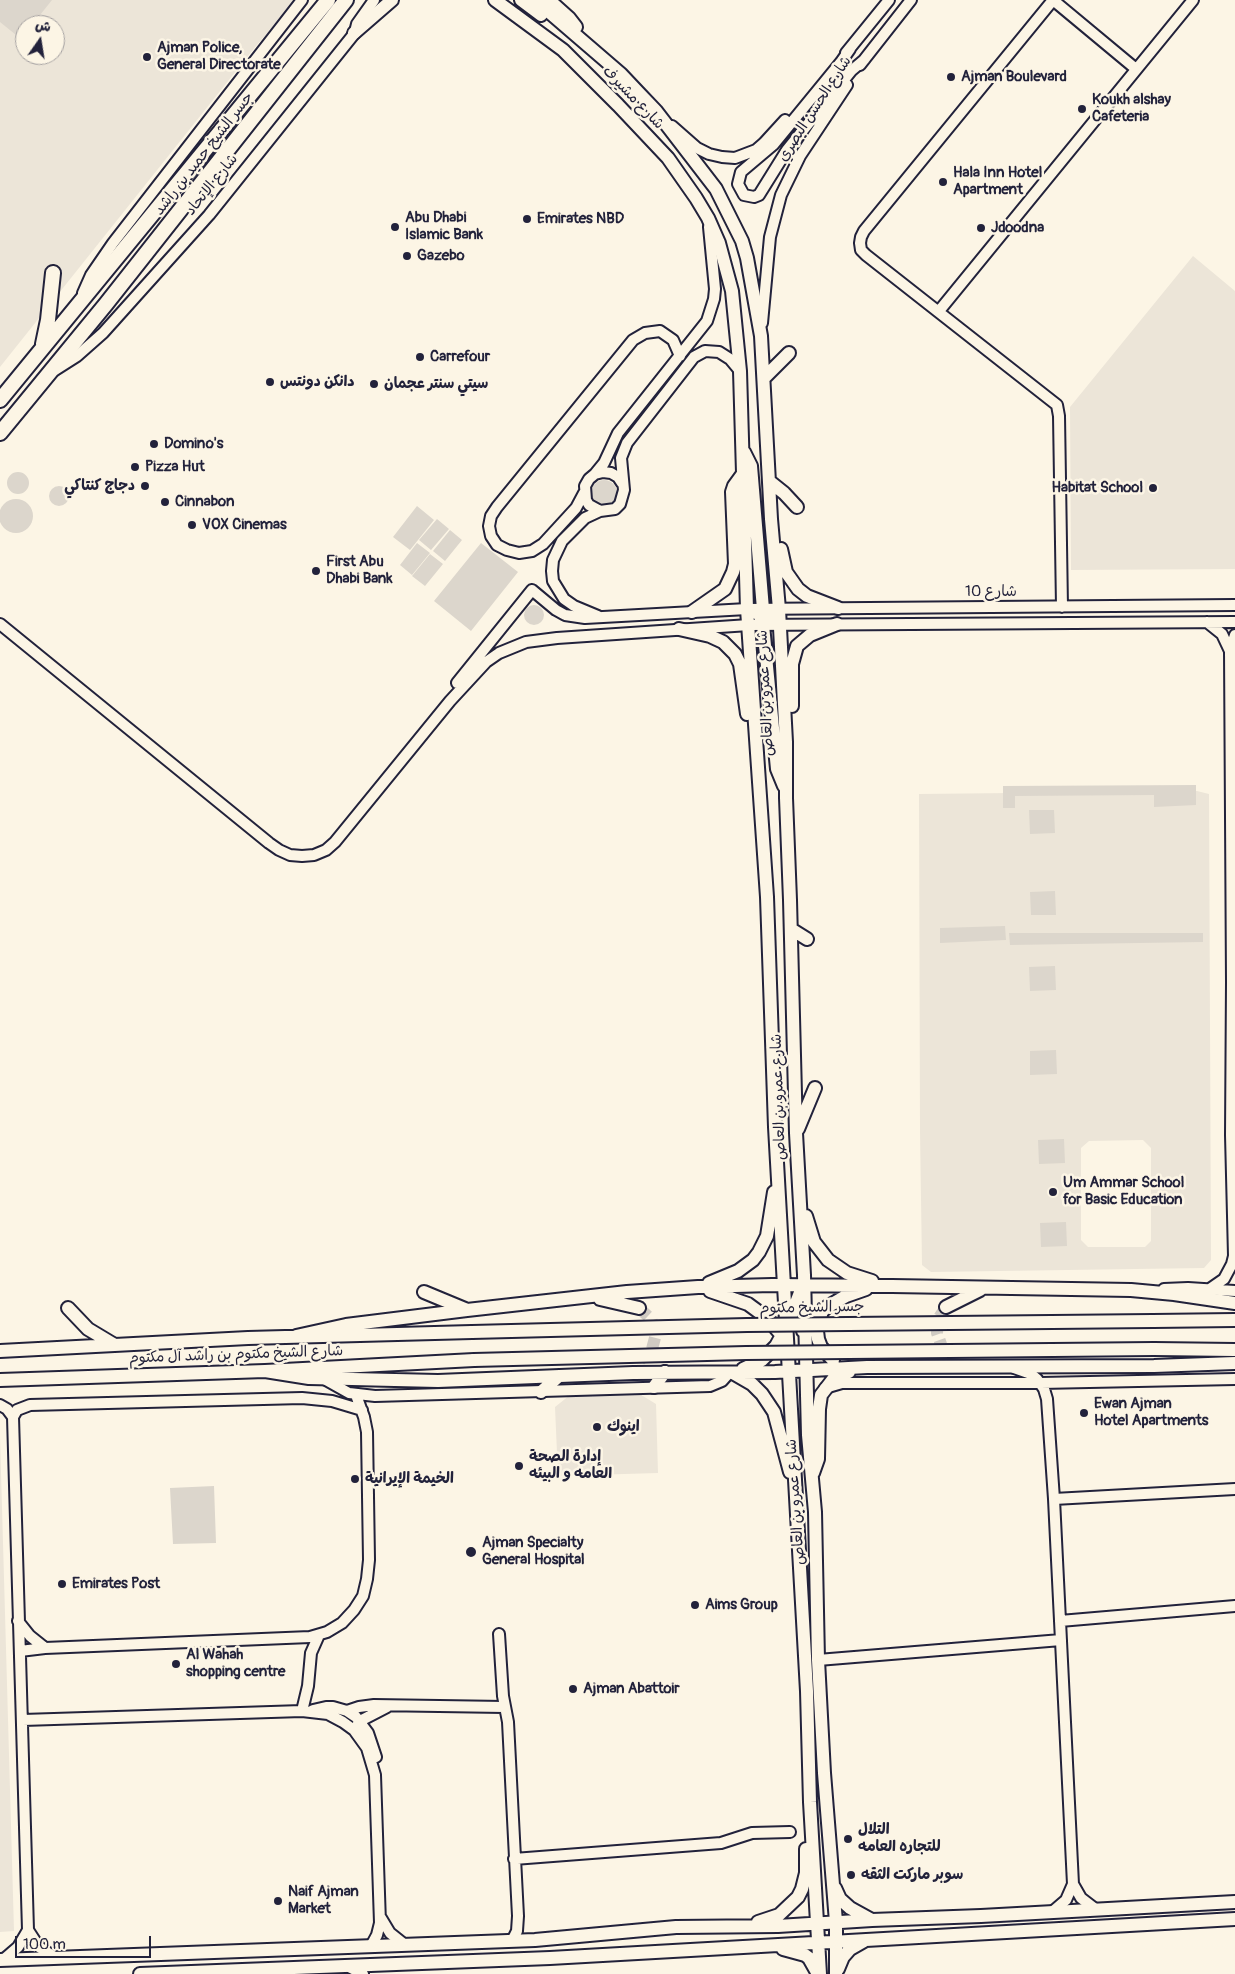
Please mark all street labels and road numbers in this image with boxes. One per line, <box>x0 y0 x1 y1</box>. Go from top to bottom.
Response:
street label: شارع الحسن البصري <box>774 53 856 165</box>
street label: شارع مشيرف <box>598 63 668 133</box>
street label: جسر الشيخ حميد بن راشد <box>150 89 258 219</box>
street label: شارع الإتحاد <box>182 151 242 219</box>
street label: شارع 10 <box>965 583 1017 601</box>
street label: شارع عمرو بن العاص <box>754 629 778 757</box>
street label: شارع عمرو بن العاص <box>768 1033 790 1161</box>
street label: جسر الشيخ مكتوم <box>759 1298 865 1318</box>
street label: شارع الشيخ مكتوم بن راشد آل مكتوم <box>129 1342 343 1368</box>
street label: شارع عمرو بن العاص <box>783 1438 809 1566</box>

